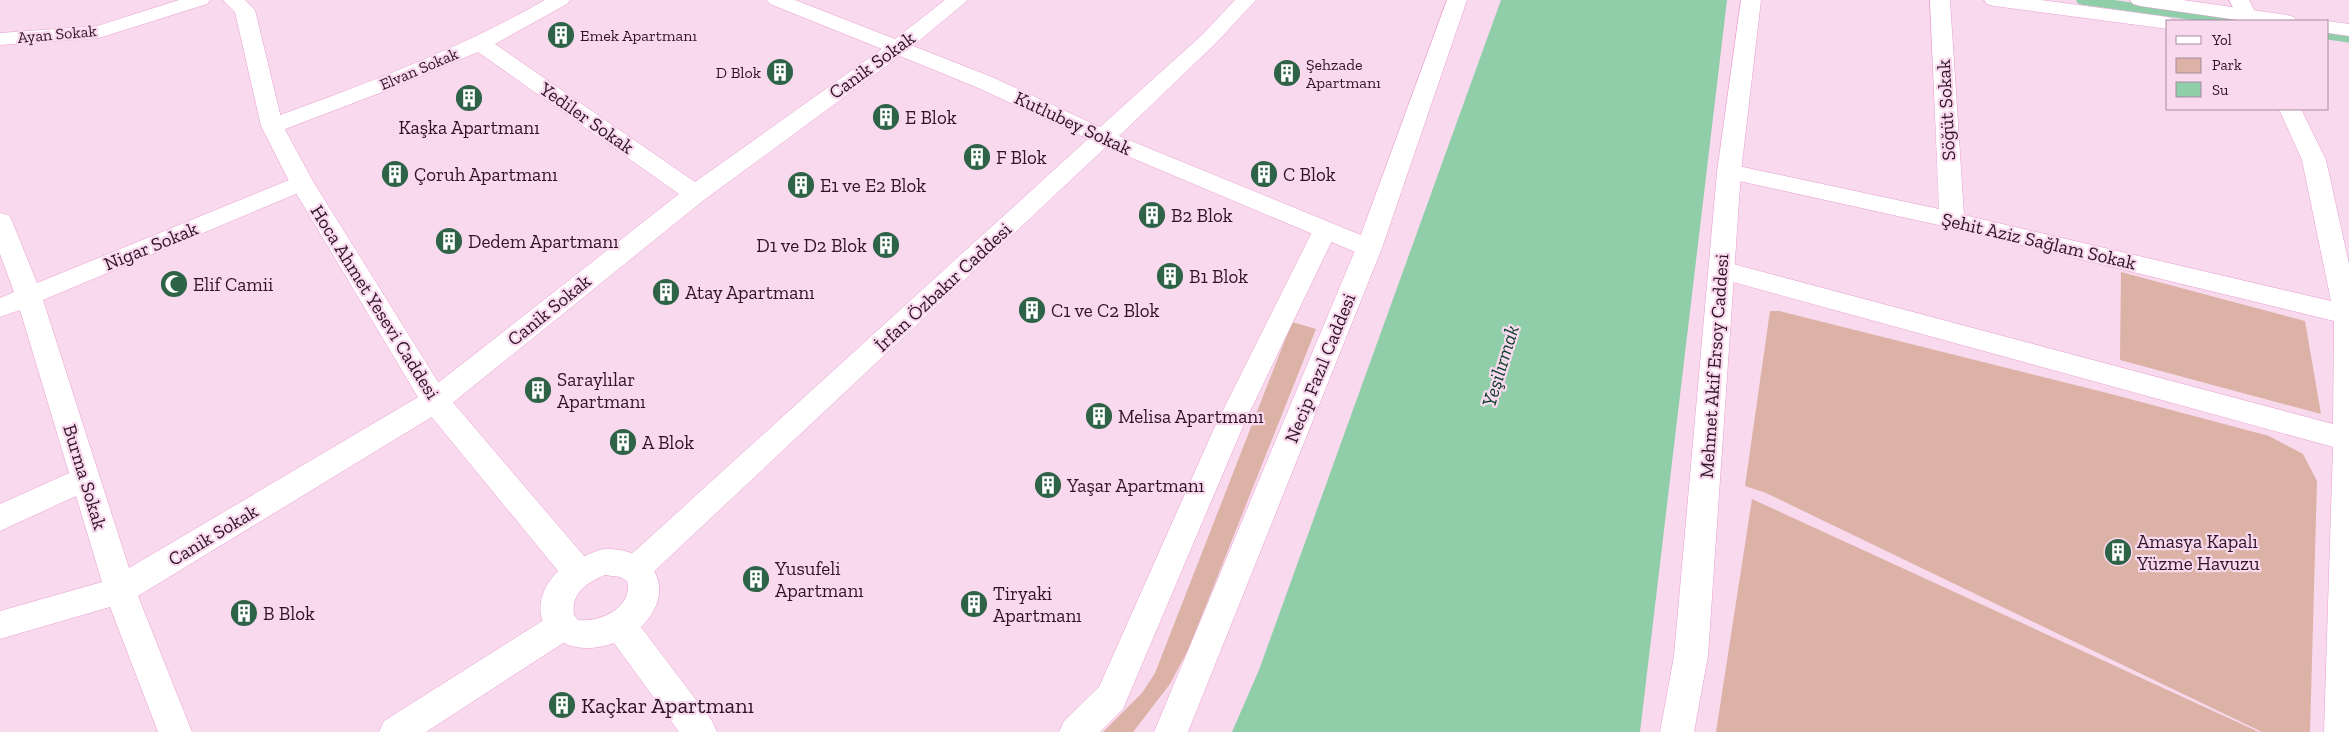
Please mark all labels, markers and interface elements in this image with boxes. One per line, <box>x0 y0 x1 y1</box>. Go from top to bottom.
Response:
building icon: Emek Apartmanı <box>546 20 576 50</box>
legend <box>2166 20 2329 110</box>
street label: Ayan Sokak <box>17 21 98 47</box>
place label: Emek Apartmanı <box>580 26 697 45</box>
street label: Canik Sokak <box>825 26 920 104</box>
text: Yol <box>2211 31 2232 49</box>
street label: Elvan Sokak <box>377 44 462 94</box>
place label: Şehzade Apartmanı <box>1306 55 1381 92</box>
text: Park <box>2212 56 2242 74</box>
building icon: D Blok <box>765 57 795 87</box>
building icon: Şehzade Apartmanı <box>1272 58 1302 88</box>
street label: Söğüt Sokak <box>1932 59 1960 161</box>
place label: D Blok <box>716 63 762 82</box>
street label: Yediler Sokak <box>535 77 639 159</box>
text: Su <box>2212 81 2229 99</box>
building icon: Kaşka Apartmanı <box>454 83 484 113</box>
street label: Kutlubey Sokak <box>1011 86 1135 160</box>
building icon: E Blok <box>871 102 901 132</box>
place label: E Blok <box>905 106 957 129</box>
place label: Kaşka Apartmanı <box>398 116 540 139</box>
building icon: F Blok <box>962 142 992 172</box>
place label: F Blok <box>996 146 1047 169</box>
building icon: Çoruh Apartmanı <box>380 159 410 189</box>
building icon: C Blok <box>1249 159 1279 189</box>
place label: Çoruh Apartmanı <box>414 163 558 186</box>
place label: C Blok <box>1283 163 1336 186</box>
building icon: E1 ve E2 Blok <box>786 170 816 200</box>
place label: E1 ve E2 Blok <box>820 174 926 197</box>
building icon: B2 Blok <box>1137 200 1167 230</box>
street label: Hoca Ahmet Yesevi Caddesi <box>306 201 444 403</box>
place label: B2 Blok <box>1171 204 1233 227</box>
street label: Şehit Aziz Sağlam Sokak <box>1940 207 2139 275</box>
street label: Nigar Sokak <box>101 217 201 275</box>
street label: İrfan Özbakır Caddesi <box>870 218 1016 356</box>
building icon: Dedem Apartmanı <box>434 226 464 256</box>
place label: Dedem Apartmanı <box>468 230 618 253</box>
building icon: D1 ve D2 Blok <box>871 230 901 260</box>
place label: D1 ve D2 Blok <box>756 234 867 257</box>
street label: Mehmet Akif Ersoy Caddesi <box>1695 253 1733 479</box>
building icon: B1 Blok <box>1155 261 1185 291</box>
place label: B1 Blok <box>1189 265 1248 288</box>
mosque icon: Elif Camii <box>159 269 189 299</box>
street label: Canik Sokak <box>503 269 595 351</box>
place label: Elif Camii <box>193 273 273 296</box>
building icon: Atay Apartmanı <box>651 277 681 307</box>
place label: Atay Apartmanı <box>685 281 815 304</box>
street label: Necip Fazıl Caddesi <box>1279 290 1361 446</box>
building icon: C1 ve C2 Blok <box>1017 295 1047 325</box>
place label: C1 ve C2 Blok <box>1051 299 1160 322</box>
water label: Yeşilırmak <box>1476 322 1524 410</box>
place label: Saraylılar Apartmanı <box>557 368 646 413</box>
building icon: Saraylılar Apartmanı <box>523 375 553 405</box>
building icon: Melisa Apartmanı <box>1084 401 1114 431</box>
place label: Melisa Apartmanı <box>1118 405 1264 428</box>
street label: Burma Sokak <box>58 422 112 532</box>
building icon: A Blok <box>608 427 638 457</box>
place label: A Blok <box>642 431 694 454</box>
building icon: Yaşar Apartmanı <box>1033 470 1063 500</box>
place label: Yaşar Apartmanı <box>1066 474 1204 497</box>
street label: Canik Sokak <box>164 499 262 571</box>
place label: Amasya Kapalı Yüzme Havuzu <box>2136 530 2260 575</box>
building icon: Amasya Kapalı Yüzme Havuzu <box>2103 537 2133 567</box>
place label: Yusufeli Apartmanı <box>774 557 864 602</box>
building icon: Yusufeli Apartmanı <box>741 564 771 594</box>
place label: Tiryaki Apartmanı <box>993 582 1082 627</box>
building icon: Tiryaki Apartmanı <box>959 589 989 619</box>
building icon: B Blok <box>229 598 259 628</box>
place label: B Blok <box>263 602 315 625</box>
building icon: Kaçkar Apartmanı <box>547 690 577 720</box>
place label: Kaçkar Apartmanı <box>581 692 754 719</box>

